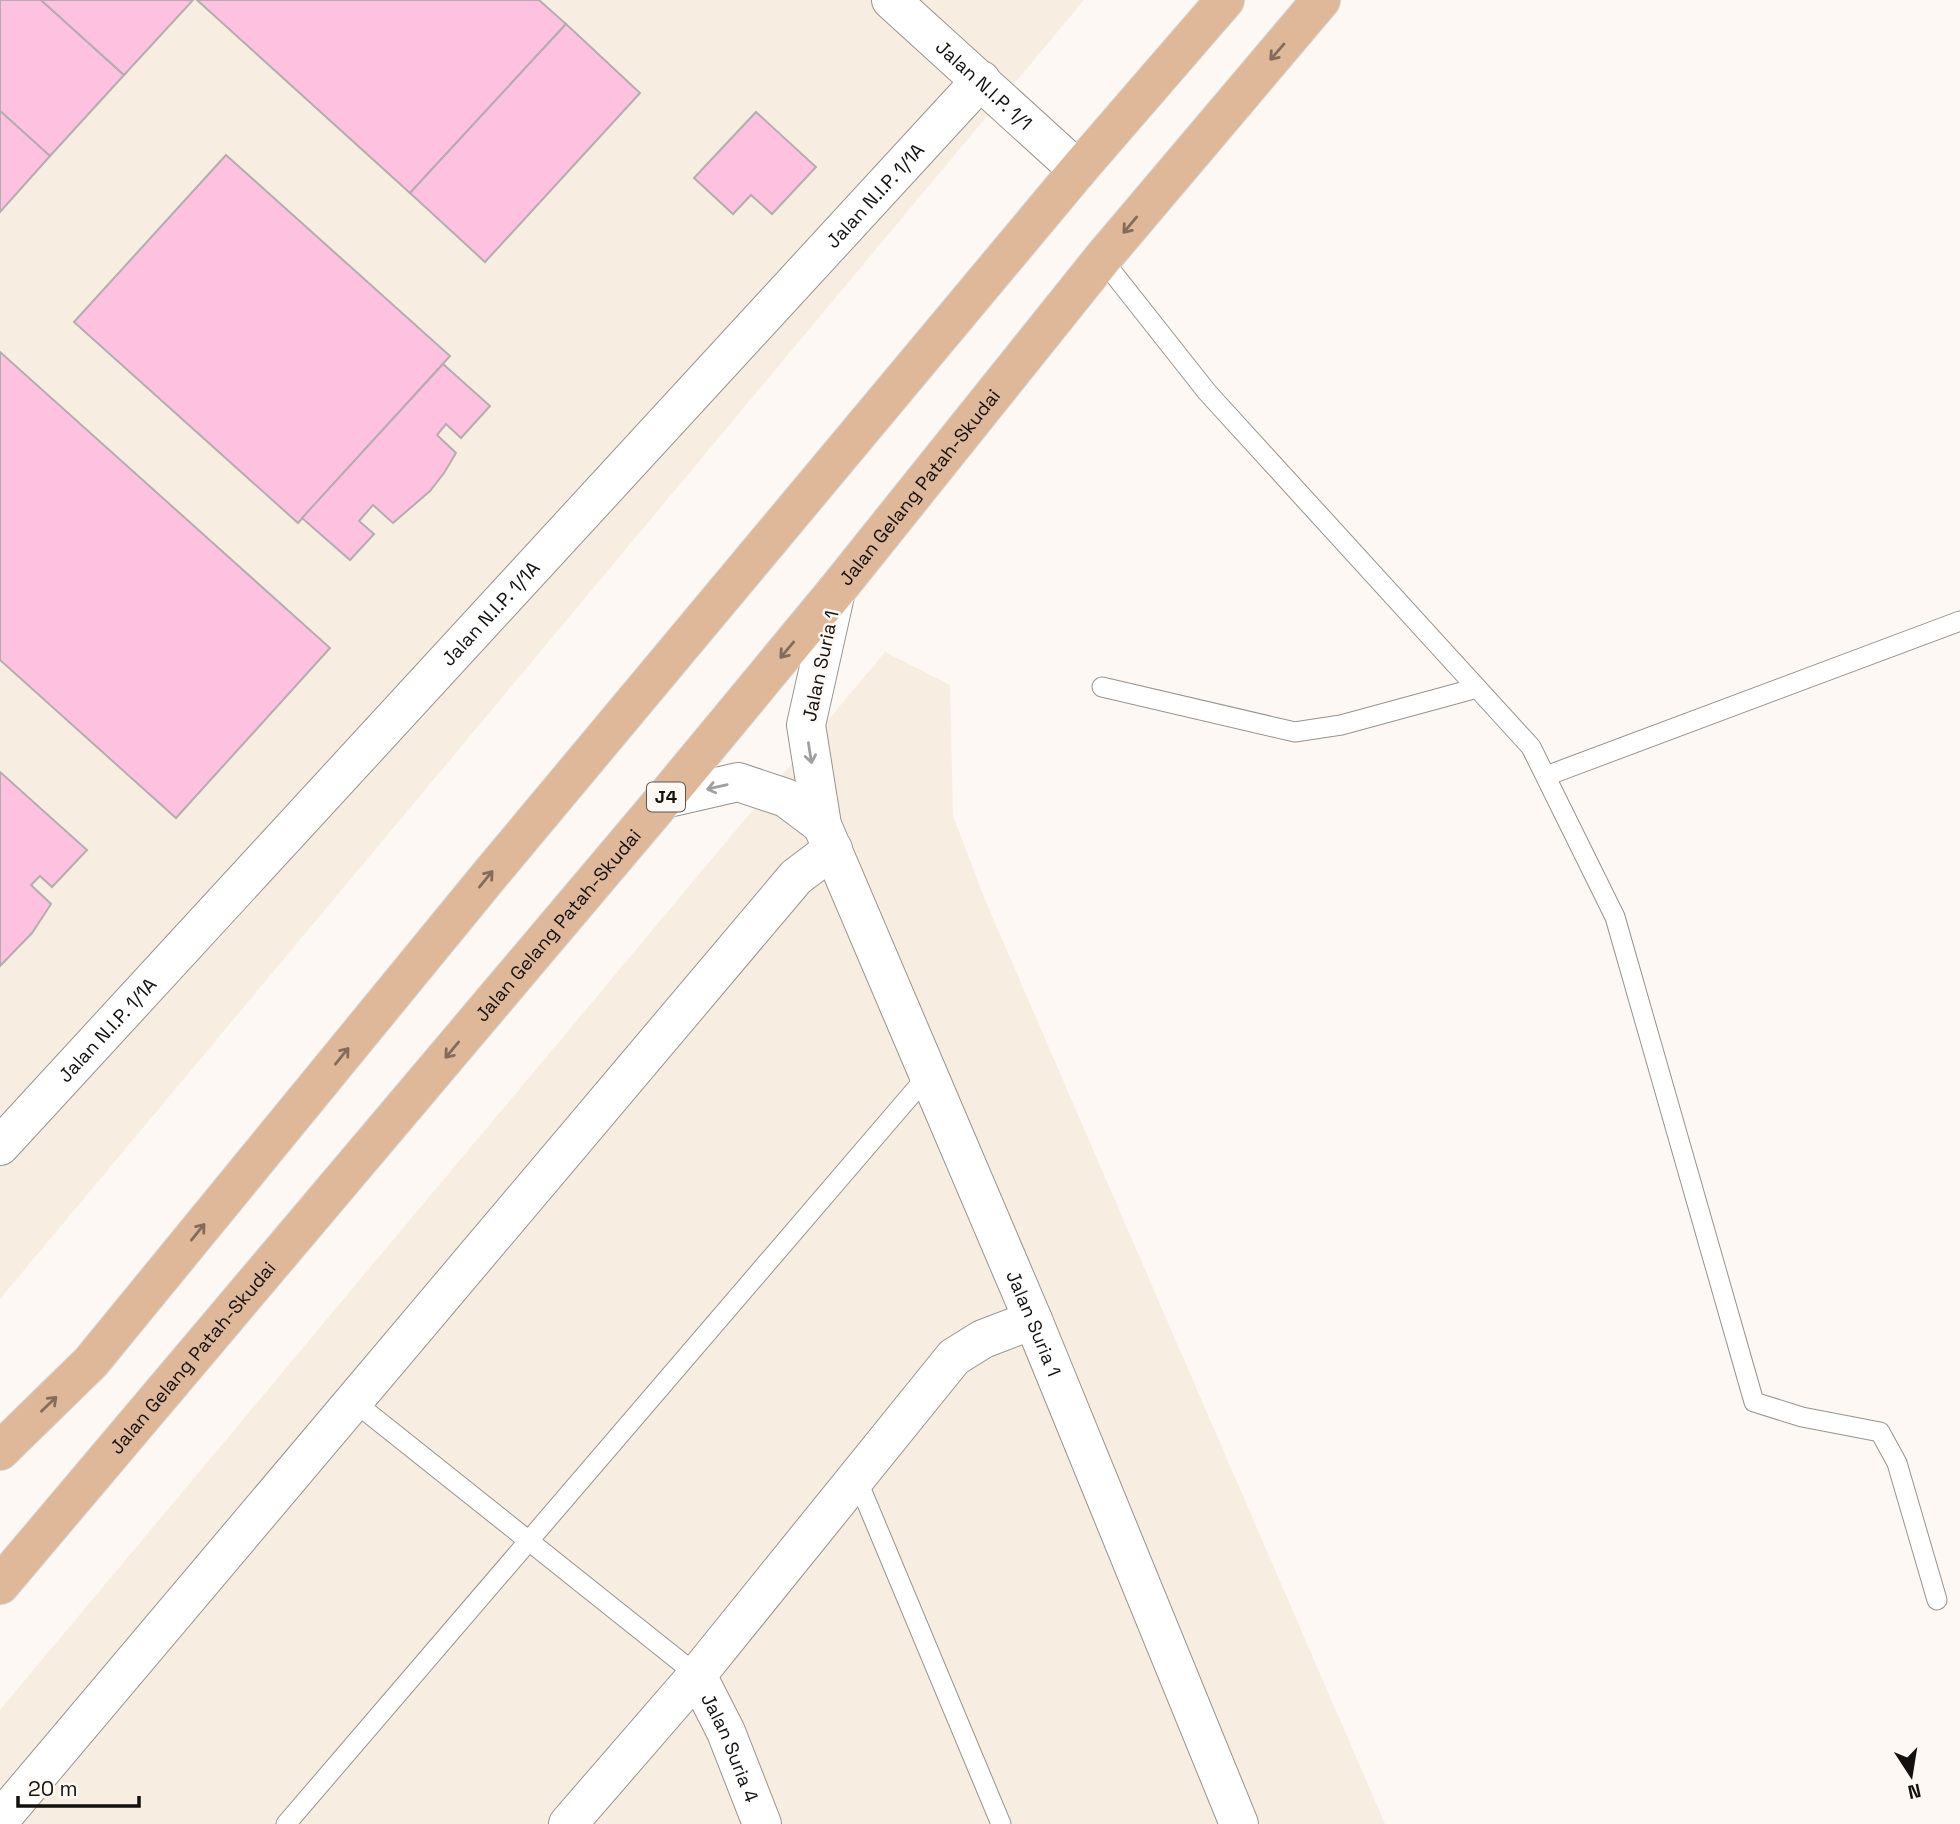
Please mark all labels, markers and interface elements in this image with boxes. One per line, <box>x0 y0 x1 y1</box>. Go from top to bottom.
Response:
street label: Jalan N.I.P. 1/1 <box>930 35 1037 135</box>
one-way arrow <box>1269 43 1285 61</box>
street label: Jalan N.I.P. 1/1A <box>821 138 930 253</box>
one-way arrow <box>1122 216 1137 234</box>
street label: Jalan Gelang Patah-Skudai <box>833 384 1006 591</box>
street label: Jalan N.I.P. 1/1A <box>436 556 545 671</box>
street label: Jalan Suria 1 <box>797 608 844 724</box>
one-way arrow <box>779 641 795 659</box>
one-way arrow <box>804 741 817 764</box>
one-way arrow <box>706 781 729 794</box>
road number: J4 <box>647 782 685 812</box>
street label: Jalan Gelang Patah-Skudai <box>469 824 647 1027</box>
one-way arrow <box>478 871 493 889</box>
street label: Jalan N.I.P. 1/1A <box>53 972 162 1088</box>
one-way arrow <box>444 1041 460 1059</box>
one-way arrow <box>334 1047 349 1065</box>
one-way arrow <box>190 1223 205 1241</box>
street label: Jalan Gelang Patah-Skudai <box>104 1256 281 1459</box>
street label: Jalan Suria 1 <box>1000 1266 1067 1380</box>
one-way arrow <box>40 1395 57 1412</box>
street label: Jalan Suria 4 <box>695 1689 764 1806</box>
north arrow <box>1876 1740 1946 1810</box>
scale bar <box>18 1764 138 1808</box>
text: 20 m <box>28 1775 78 1802</box>
text: N <box>1906 1778 1923 1805</box>

